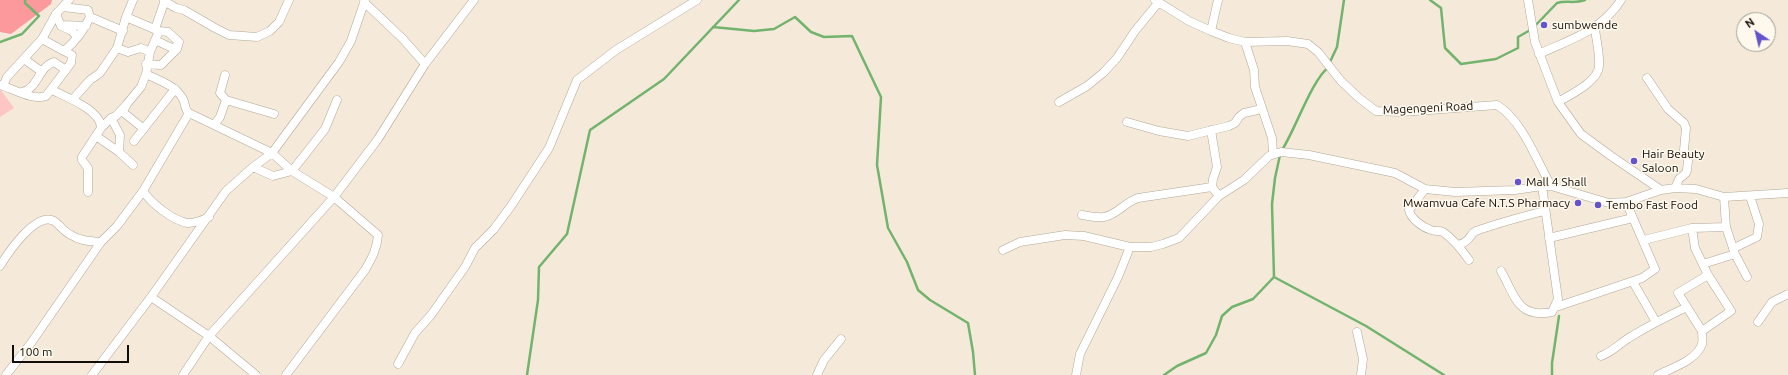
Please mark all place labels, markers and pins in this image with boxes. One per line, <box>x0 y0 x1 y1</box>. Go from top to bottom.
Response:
place label: sumbwende <box>1552 18 1618 32</box>
marker: sumbwende <box>1539 20 1549 30</box>
place label: Hair Beauty Saloon <box>1642 147 1705 175</box>
marker: Hair Beauty Saloon <box>1629 156 1639 166</box>
place label: Mall 4 Shall <box>1526 175 1587 189</box>
marker: Mall 4 Shall <box>1513 177 1523 187</box>
place label: Mwamvua Cafe N.T.S Pharmacy <box>1403 196 1570 210</box>
marker: Mwamvua Cafe N.T.S Pharmacy <box>1573 198 1583 208</box>
place label: Tembo Fast Food <box>1606 198 1698 212</box>
marker: Tembo Fast Food <box>1593 200 1603 210</box>

